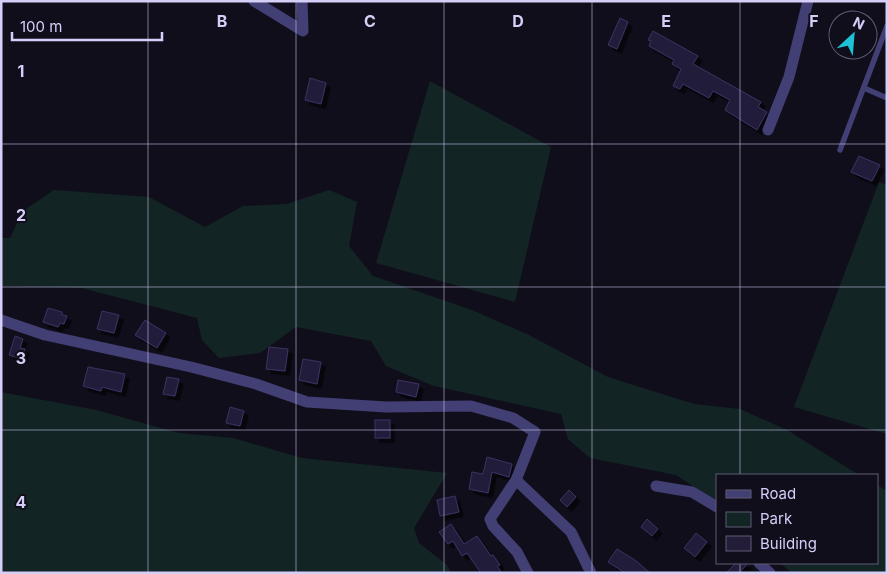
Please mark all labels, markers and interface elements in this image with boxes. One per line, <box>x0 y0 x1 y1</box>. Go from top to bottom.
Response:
scale bar <box>12 10 162 42</box>
north arrow <box>828 10 878 60</box>
text: B <box>217 11 227 31</box>
text: C <box>364 11 376 31</box>
text: D <box>512 11 524 31</box>
text: E <box>661 11 671 31</box>
text: F <box>809 11 819 31</box>
text: N <box>850 13 867 33</box>
text: 100 m <box>20 17 62 36</box>
text: 1 <box>18 61 24 81</box>
text: 2 <box>16 205 26 225</box>
text: 3 <box>16 348 26 368</box>
legend <box>716 474 878 564</box>
text: Road <box>760 484 796 503</box>
text: 4 <box>16 492 27 512</box>
text: Park <box>760 509 793 528</box>
text: Building <box>760 534 817 553</box>

